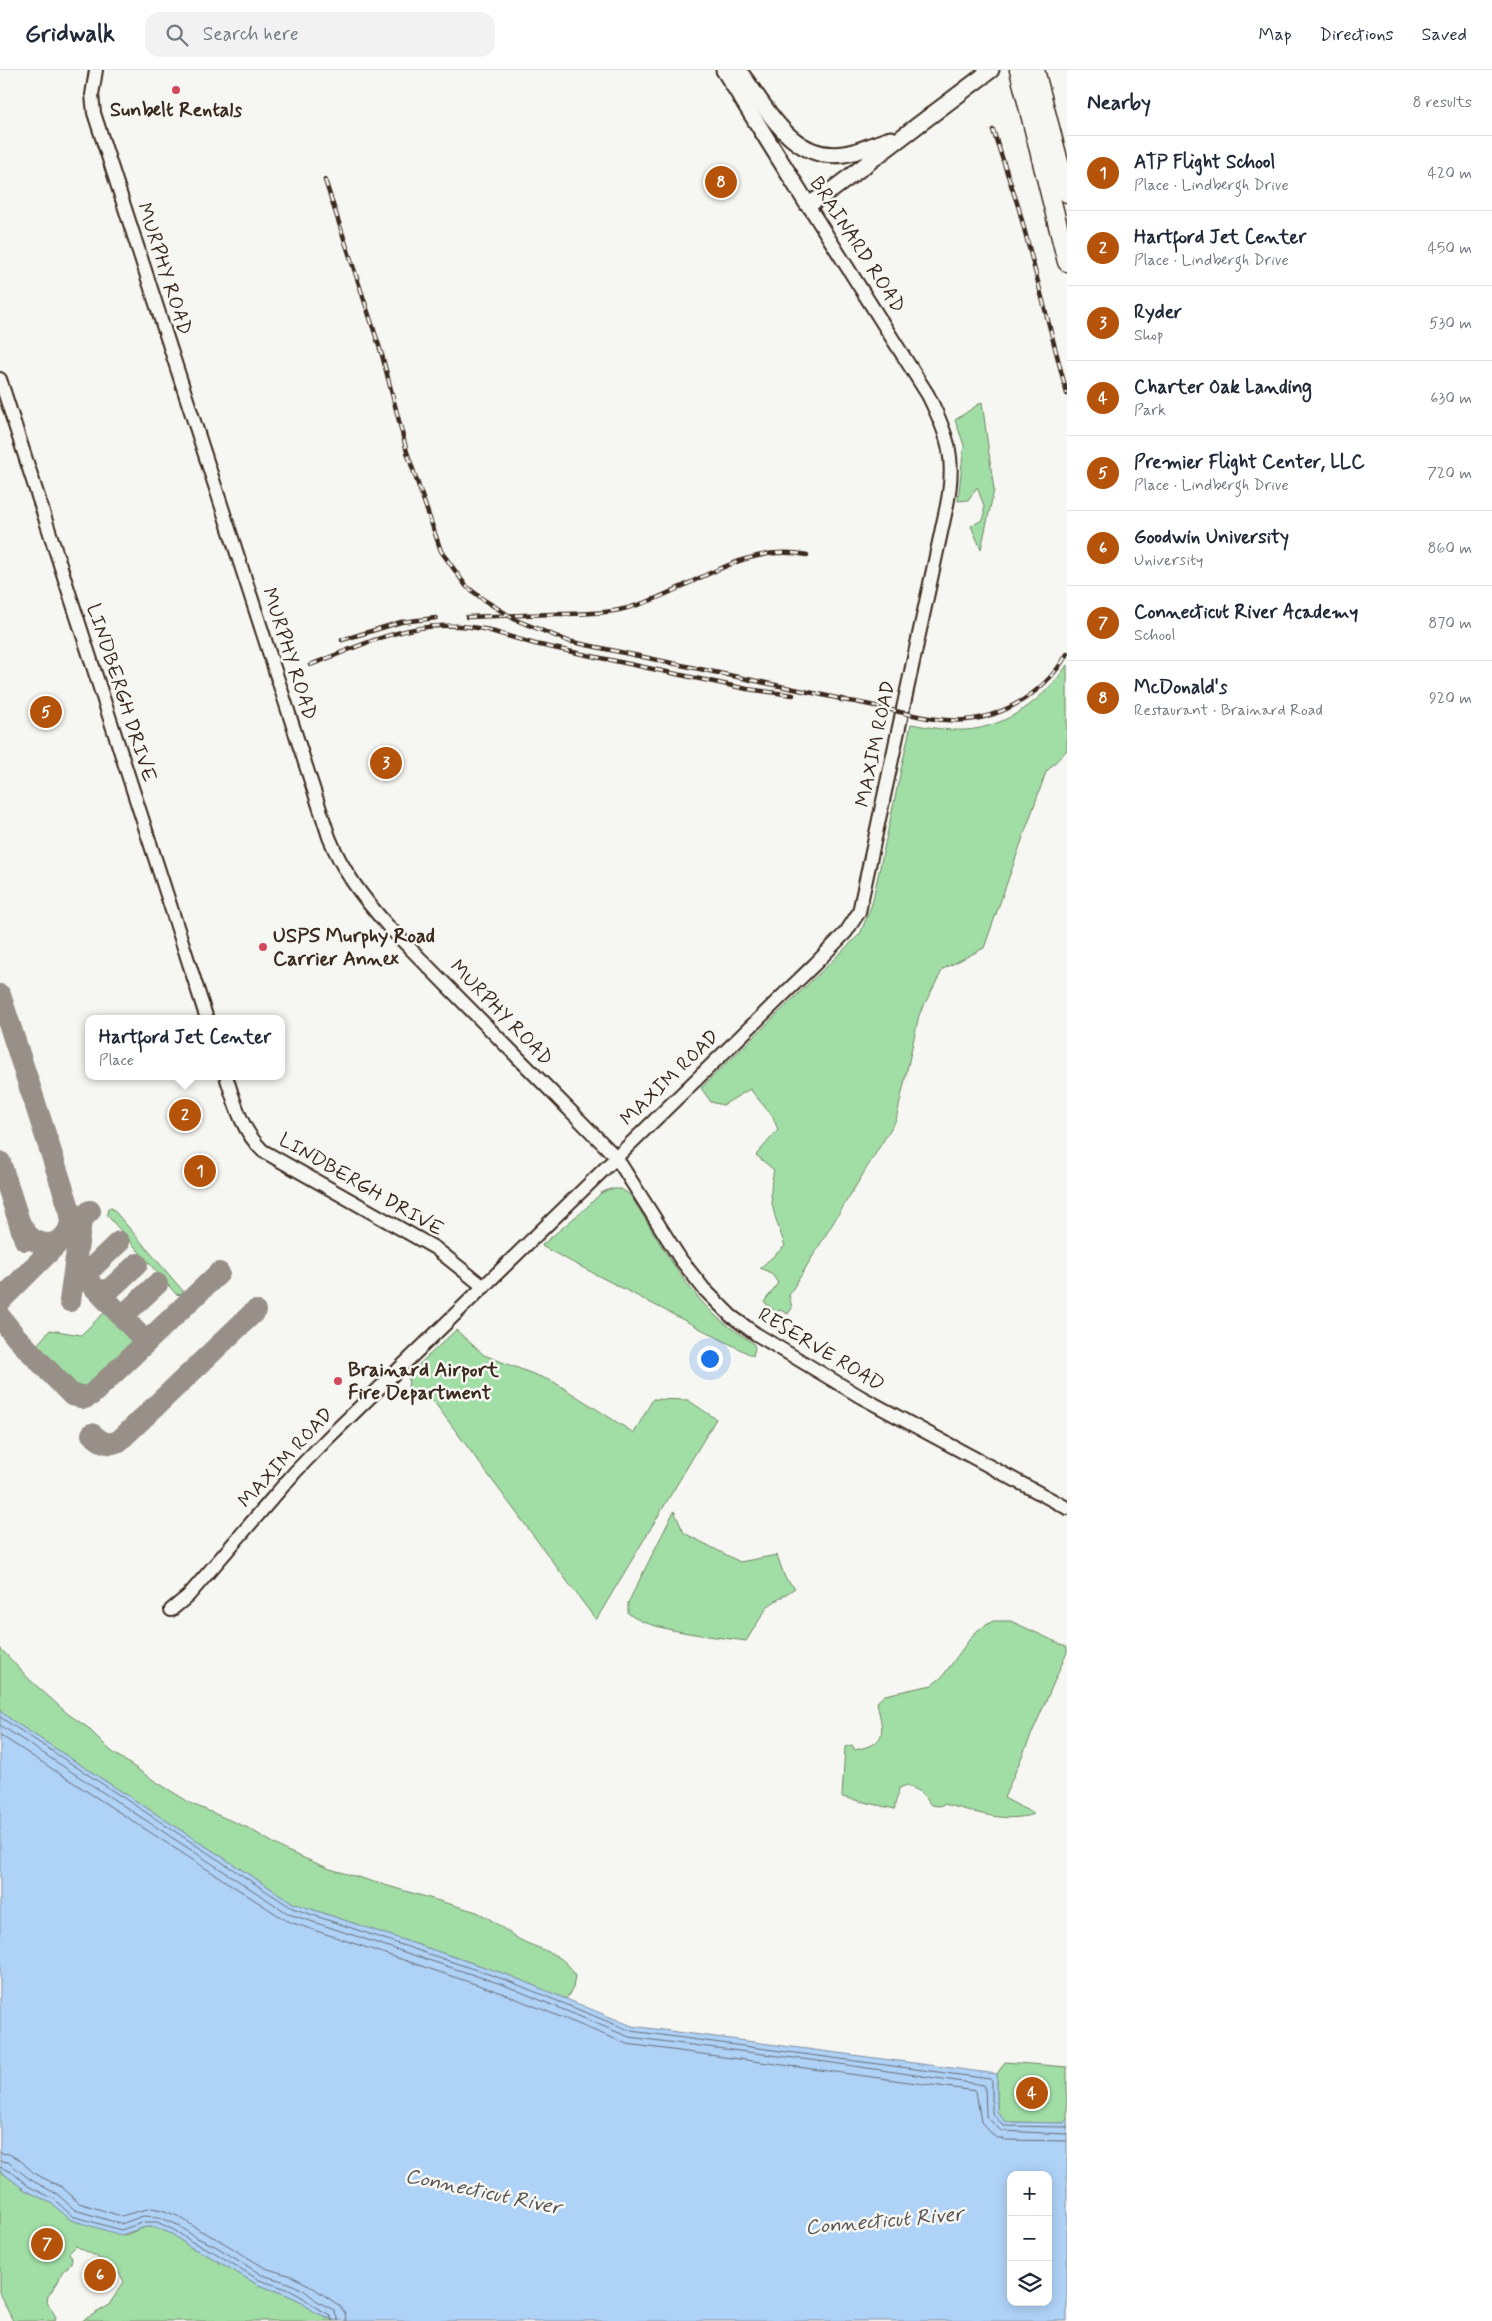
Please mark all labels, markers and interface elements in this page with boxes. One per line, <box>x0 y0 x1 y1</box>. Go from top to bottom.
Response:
search box <box>145 12 495 57</box>
text: Gridwalk <box>25 19 115 50</box>
icon: search <box>163 21 191 49</box>
text: Search here <box>203 22 298 47</box>
text: Map <box>1259 23 1292 47</box>
text: Directions <box>1320 23 1394 47</box>
text: Saved <box>1422 23 1467 47</box>
marker: Sunbelt Rentals <box>170 84 182 96</box>
text: Nearby <box>1087 89 1151 117</box>
text: 8 results <box>1412 92 1472 113</box>
place label: Sunbelt Rentals <box>110 97 242 124</box>
text: ATP Flight School <box>1134 150 1275 175</box>
pin: 8 <box>705 163 737 201</box>
text: 1 <box>1099 163 1107 184</box>
text: 420 m <box>1428 163 1472 184</box>
street label: BRAINARD ROAD <box>803 172 911 318</box>
text: Place · Lindbergh Drive <box>1134 175 1289 196</box>
street label: MURPHY ROAD <box>130 199 198 339</box>
text: Hartford Jet Center <box>1134 225 1306 250</box>
text: 2 <box>1099 238 1107 259</box>
text: 450 m <box>1427 238 1472 259</box>
text: Place · Lindbergh Drive <box>1134 250 1289 271</box>
text: Ryder <box>1134 300 1182 325</box>
text: 3 <box>1099 313 1107 334</box>
text: 530 m <box>1429 313 1472 334</box>
text: Shop <box>1134 325 1163 346</box>
text: Charter Oak Landing <box>1134 375 1312 400</box>
text: 4 <box>1098 388 1108 409</box>
text: 630 m <box>1430 388 1472 409</box>
text: Park <box>1134 400 1166 421</box>
text: Premier Flight Center, LLC <box>1134 450 1365 475</box>
text: 5 <box>1098 463 1108 484</box>
text: 720 m <box>1427 463 1472 484</box>
text: Place · Lindbergh Drive <box>1134 475 1289 496</box>
text: Goodwin University <box>1134 525 1289 550</box>
text: 6 <box>1099 538 1107 559</box>
text: 860 m <box>1427 538 1472 559</box>
text: University <box>1134 550 1204 571</box>
street label: MURPHY ROAD <box>255 584 323 724</box>
street label: LINDBERGH DRIVE <box>79 600 163 786</box>
text: Connecticut River Academy <box>1134 600 1358 625</box>
text: 7 <box>1098 613 1108 634</box>
text: 870 m <box>1428 613 1472 634</box>
text: School <box>1134 625 1175 646</box>
text: McDonald's <box>1134 675 1227 700</box>
street label: MAXIM ROAD <box>849 678 903 810</box>
text: 8 <box>1098 688 1108 709</box>
text: 920 m <box>1429 688 1472 709</box>
pin: 5 <box>30 693 62 731</box>
text: Restaurant · Brainard Road <box>1134 700 1323 721</box>
pin: 3 <box>370 744 402 782</box>
place label: USPS Murphy Road Carrier Annex <box>273 923 435 973</box>
marker: USPS Murphy Road Carrier Annex <box>257 941 269 953</box>
street label: MURPHY ROAD <box>443 954 559 1072</box>
popup <box>85 1015 285 1080</box>
street label: MAXIM ROAD <box>614 1024 726 1132</box>
text: Hartford Jet Center <box>99 1025 271 1050</box>
text: Place <box>99 1050 134 1071</box>
pin: 2 <box>169 1096 201 1134</box>
street label: LINDBERGH DRIVE <box>274 1127 448 1243</box>
pin: 1 <box>184 1152 216 1190</box>
street label: RESERVE ROAD <box>753 1302 889 1398</box>
your location <box>697 1346 723 1372</box>
place label: Brainard Airport Fire Department <box>348 1357 500 1407</box>
marker: Brainard Airport Fire Department <box>332 1375 344 1387</box>
street label: MAXIM ROAD <box>232 1402 340 1514</box>
pin: 4 <box>1016 2074 1048 2112</box>
water label: Connecticut River <box>403 2162 567 2223</box>
map controls <box>1007 2171 1052 2306</box>
button: + <box>1007 2171 1052 2216</box>
water label: Connecticut River <box>804 2200 967 2242</box>
button: − <box>1007 2216 1052 2261</box>
pin: 7 <box>31 2225 63 2263</box>
pin: 6 <box>84 2256 116 2294</box>
button: layers <box>1007 2261 1052 2306</box>

